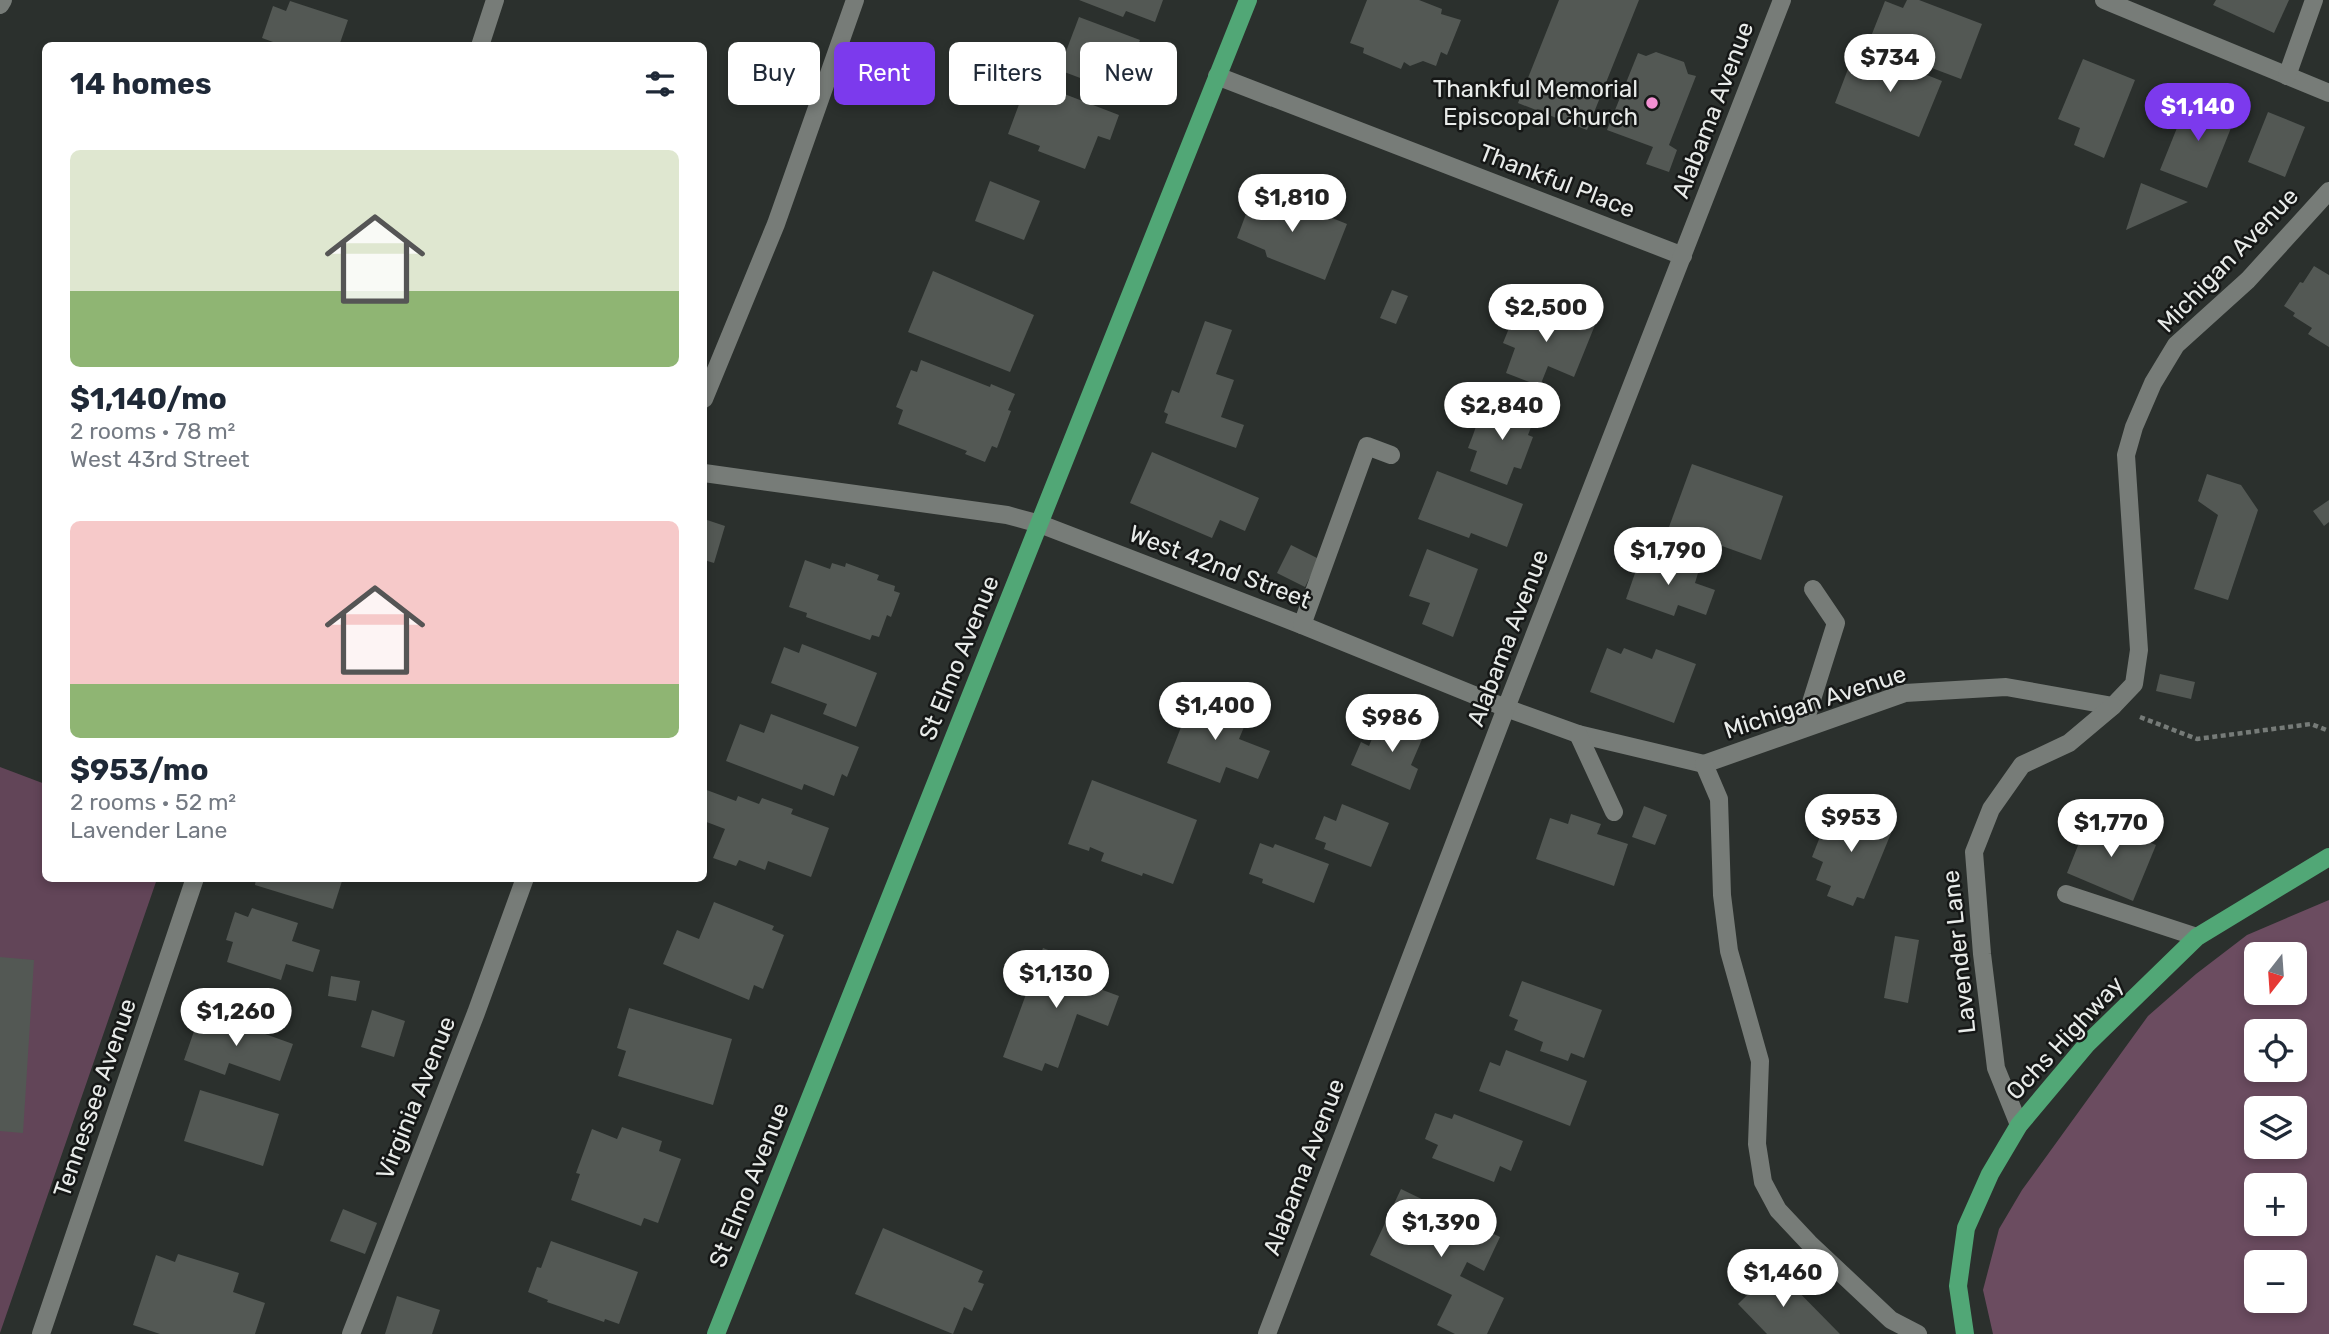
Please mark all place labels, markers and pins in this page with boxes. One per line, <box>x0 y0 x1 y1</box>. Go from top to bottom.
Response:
pin: $734 <box>1849 34 1931 94</box>
place label: Thankful Memorial Episcopal Church <box>1433 75 1638 131</box>
pin: $1,140 <box>2141 83 2255 143</box>
marker: Thankful Memorial Episcopal Church <box>1644 95 1660 111</box>
pin: $1,810 <box>1235 174 1349 234</box>
pin: $2,500 <box>1489 284 1603 344</box>
pin: $2,840 <box>1445 382 1559 442</box>
pin: $1,790 <box>1611 528 1725 587</box>
pin: $1,400 <box>1158 682 1272 742</box>
pin: $986 <box>1351 694 1433 754</box>
pin: $953 <box>1810 794 1892 854</box>
pin: $1,770 <box>2054 800 2168 859</box>
pin: $1,130 <box>999 950 1113 1010</box>
pin: $1,260 <box>179 988 293 1048</box>
pin: $1,390 <box>1384 1200 1498 1259</box>
pin: $1,460 <box>1726 1250 1840 1309</box>

